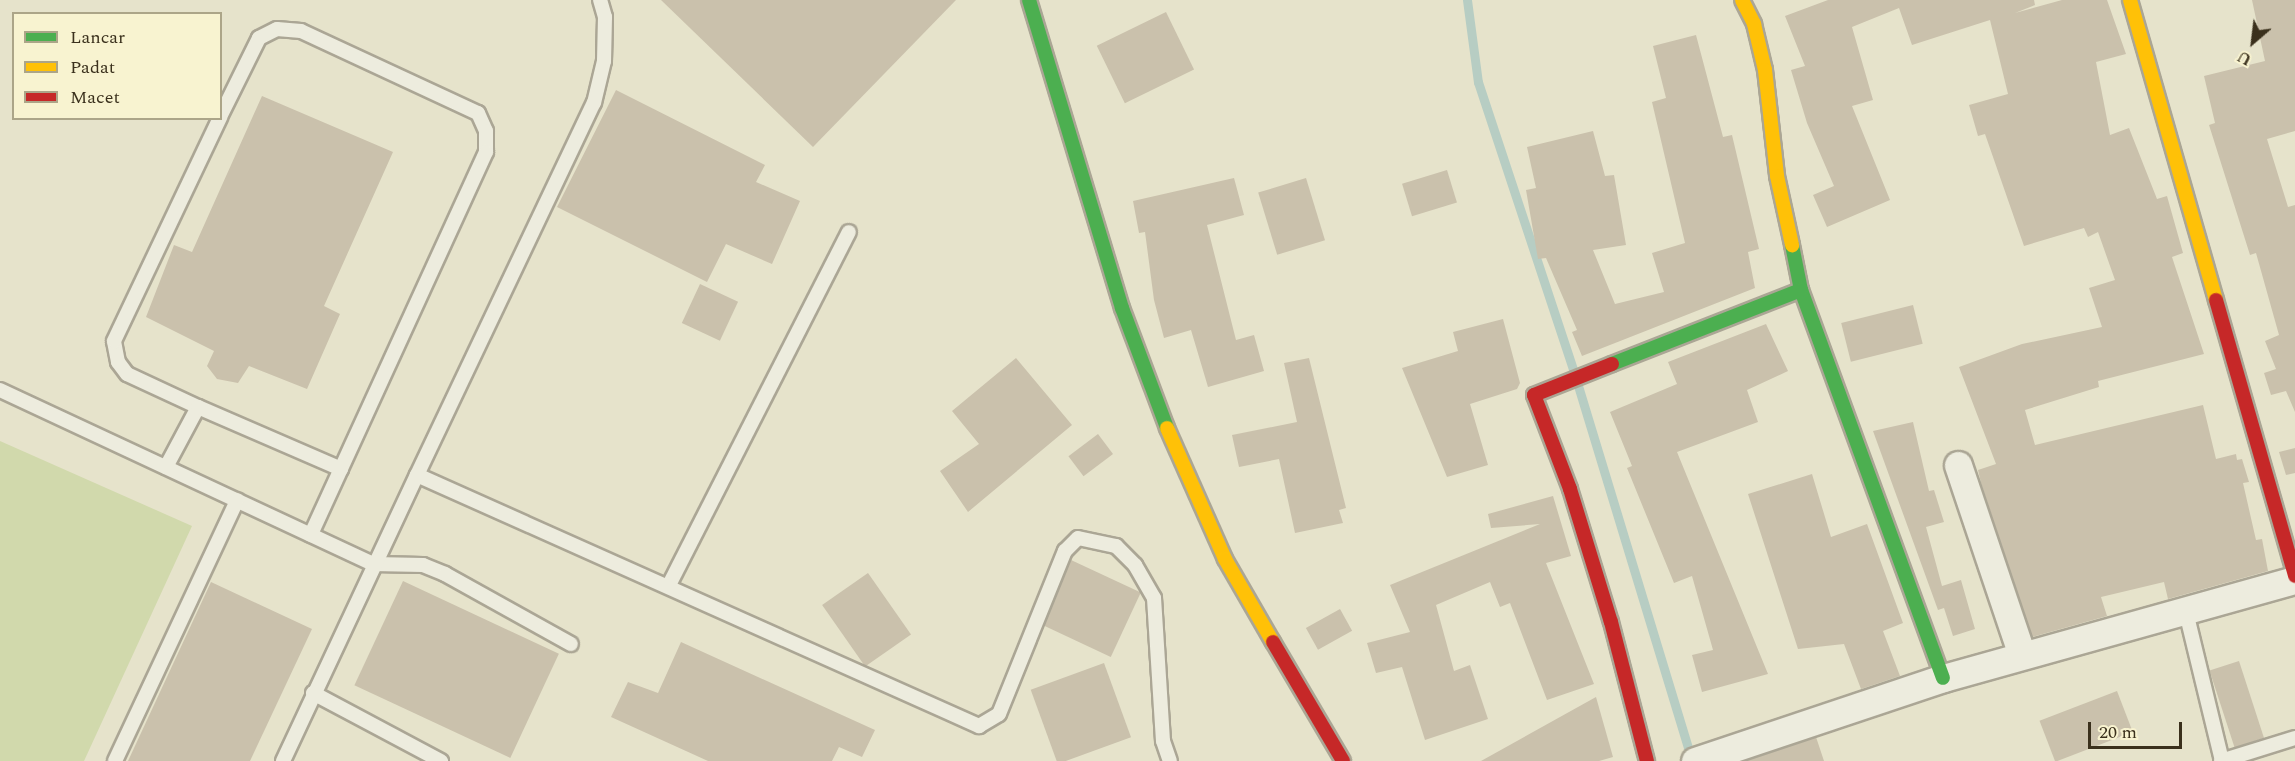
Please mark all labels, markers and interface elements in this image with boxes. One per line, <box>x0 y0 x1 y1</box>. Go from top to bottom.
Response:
legend <box>12 12 222 120</box>
north arrow <box>2223 12 2283 72</box>
text: Lancar <box>70 24 125 51</box>
text: U <box>2233 44 2256 72</box>
text: Padat <box>70 54 115 81</box>
text: Macet <box>70 84 120 111</box>
scale bar <box>2091 710 2186 748</box>
text: 20 m <box>2099 719 2137 746</box>

